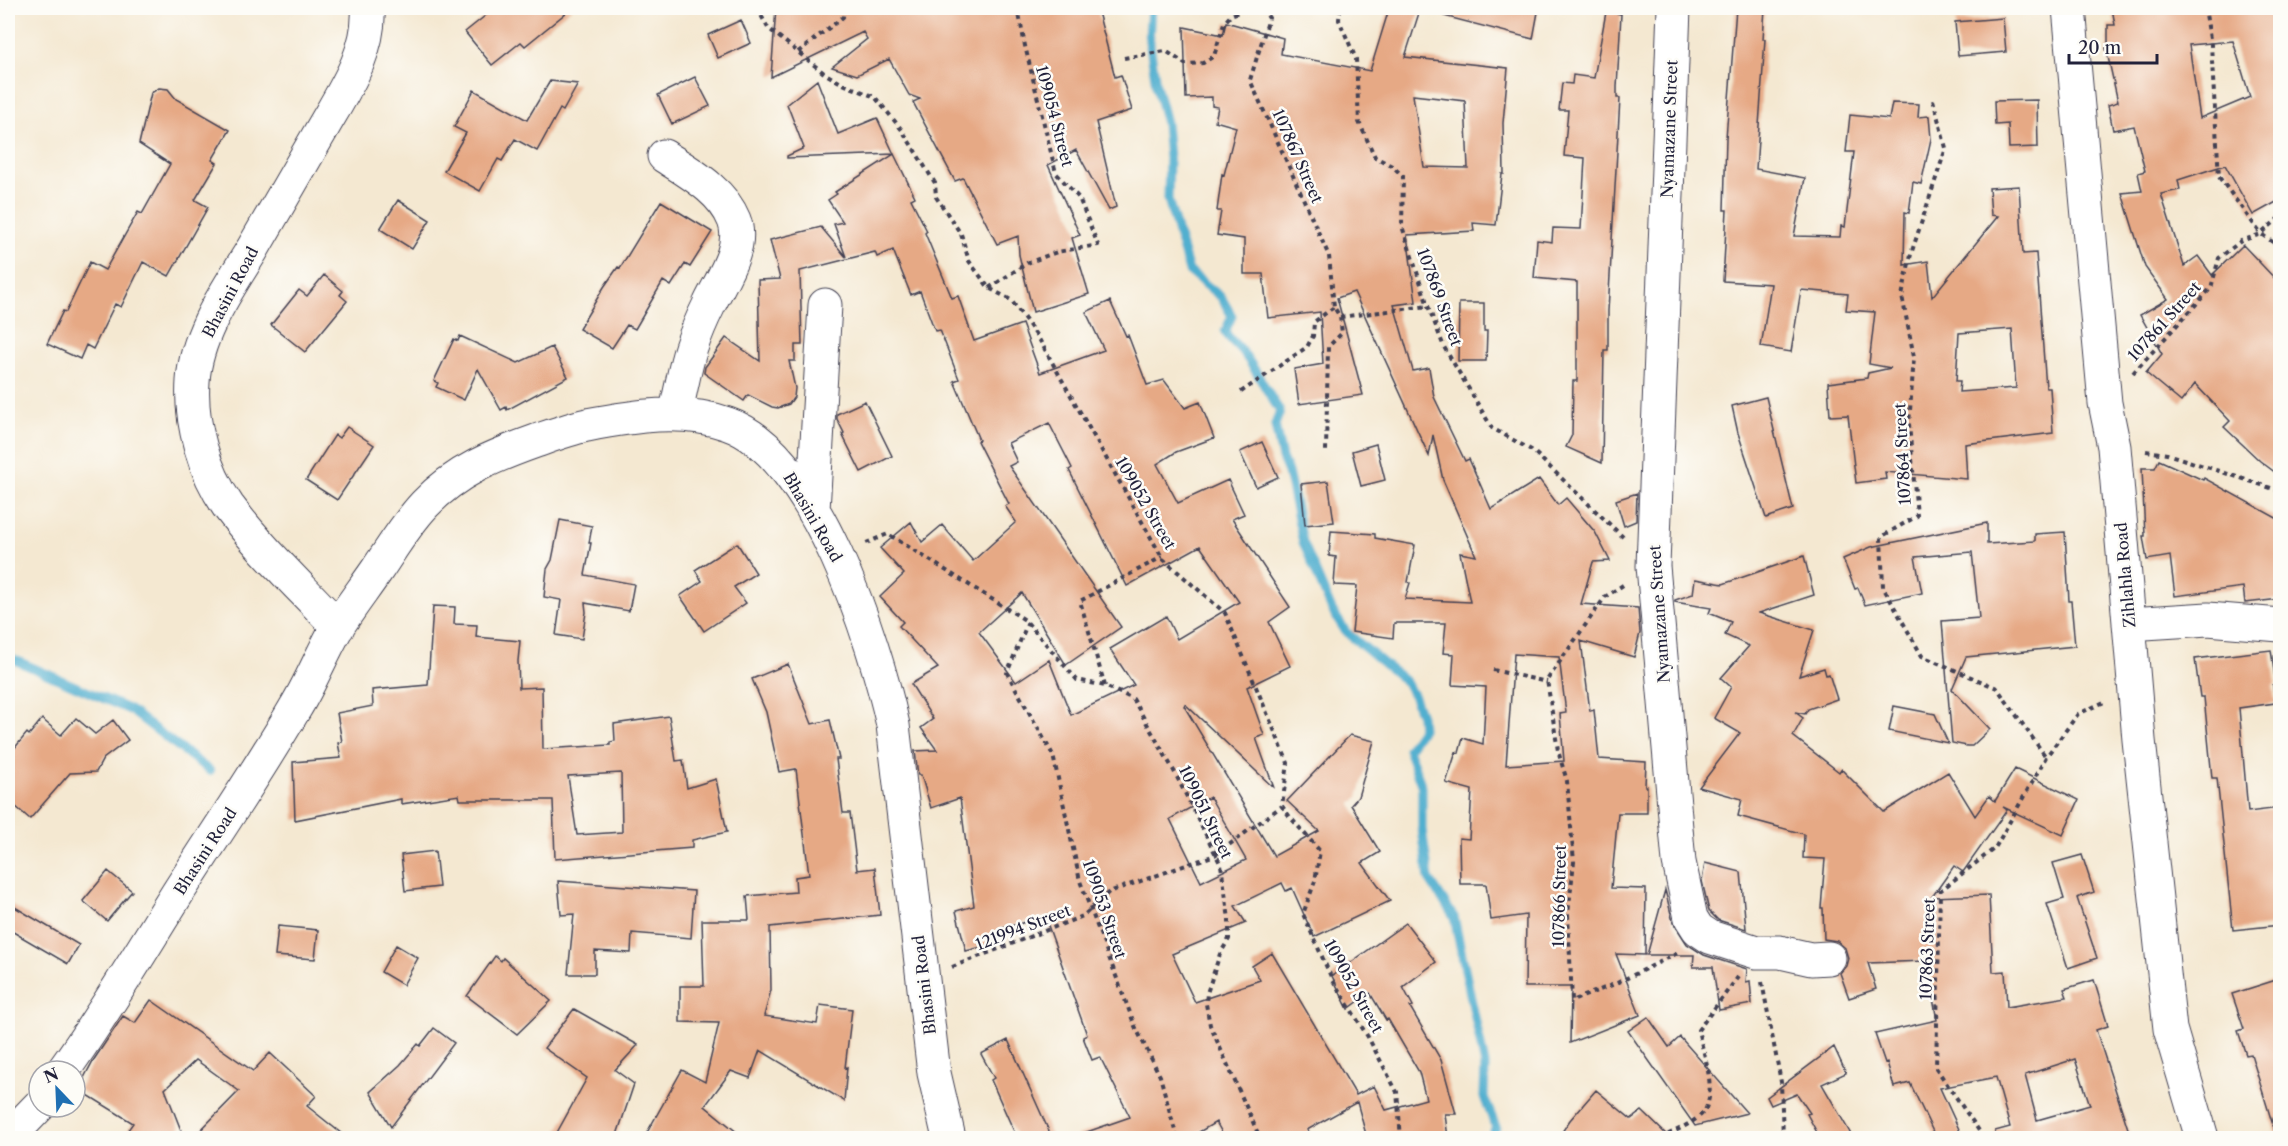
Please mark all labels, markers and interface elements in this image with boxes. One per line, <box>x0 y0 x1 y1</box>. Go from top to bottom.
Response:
scale bar <box>2069 27 2158 65</box>
text: 20 m <box>2078 37 2122 59</box>
street label: Nyamazane Street <box>1657 59 1681 198</box>
street label: 109054 Street <box>1032 63 1078 169</box>
street label: 107867 Street <box>1268 106 1328 206</box>
street label: Bhasini Road <box>198 243 262 341</box>
street label: 107869 Street <box>1413 245 1467 349</box>
street label: 107861 Street <box>2123 277 2205 365</box>
street label: 107864 Street <box>1889 402 1915 506</box>
street label: 109052 Street <box>1111 453 1181 553</box>
street label: Bhasini Road <box>779 469 847 566</box>
street label: Zihlahla Road <box>2110 521 2140 629</box>
street label: Nyamazane Street <box>1644 544 1674 684</box>
street label: 109051 Street <box>1175 762 1237 862</box>
street label: Bhasini Road <box>169 803 241 898</box>
street label: 107866 Street <box>1548 844 1570 947</box>
street label: 109053 Street <box>1079 857 1131 961</box>
street label: 107863 Street <box>1915 897 1939 1000</box>
street label: 121994 Street <box>973 900 1074 954</box>
street label: Bhasini Road <box>908 934 940 1036</box>
street label: 109052 Street <box>1320 936 1388 1037</box>
north arrow <box>27 1059 87 1119</box>
text: N <box>41 1063 62 1087</box>

